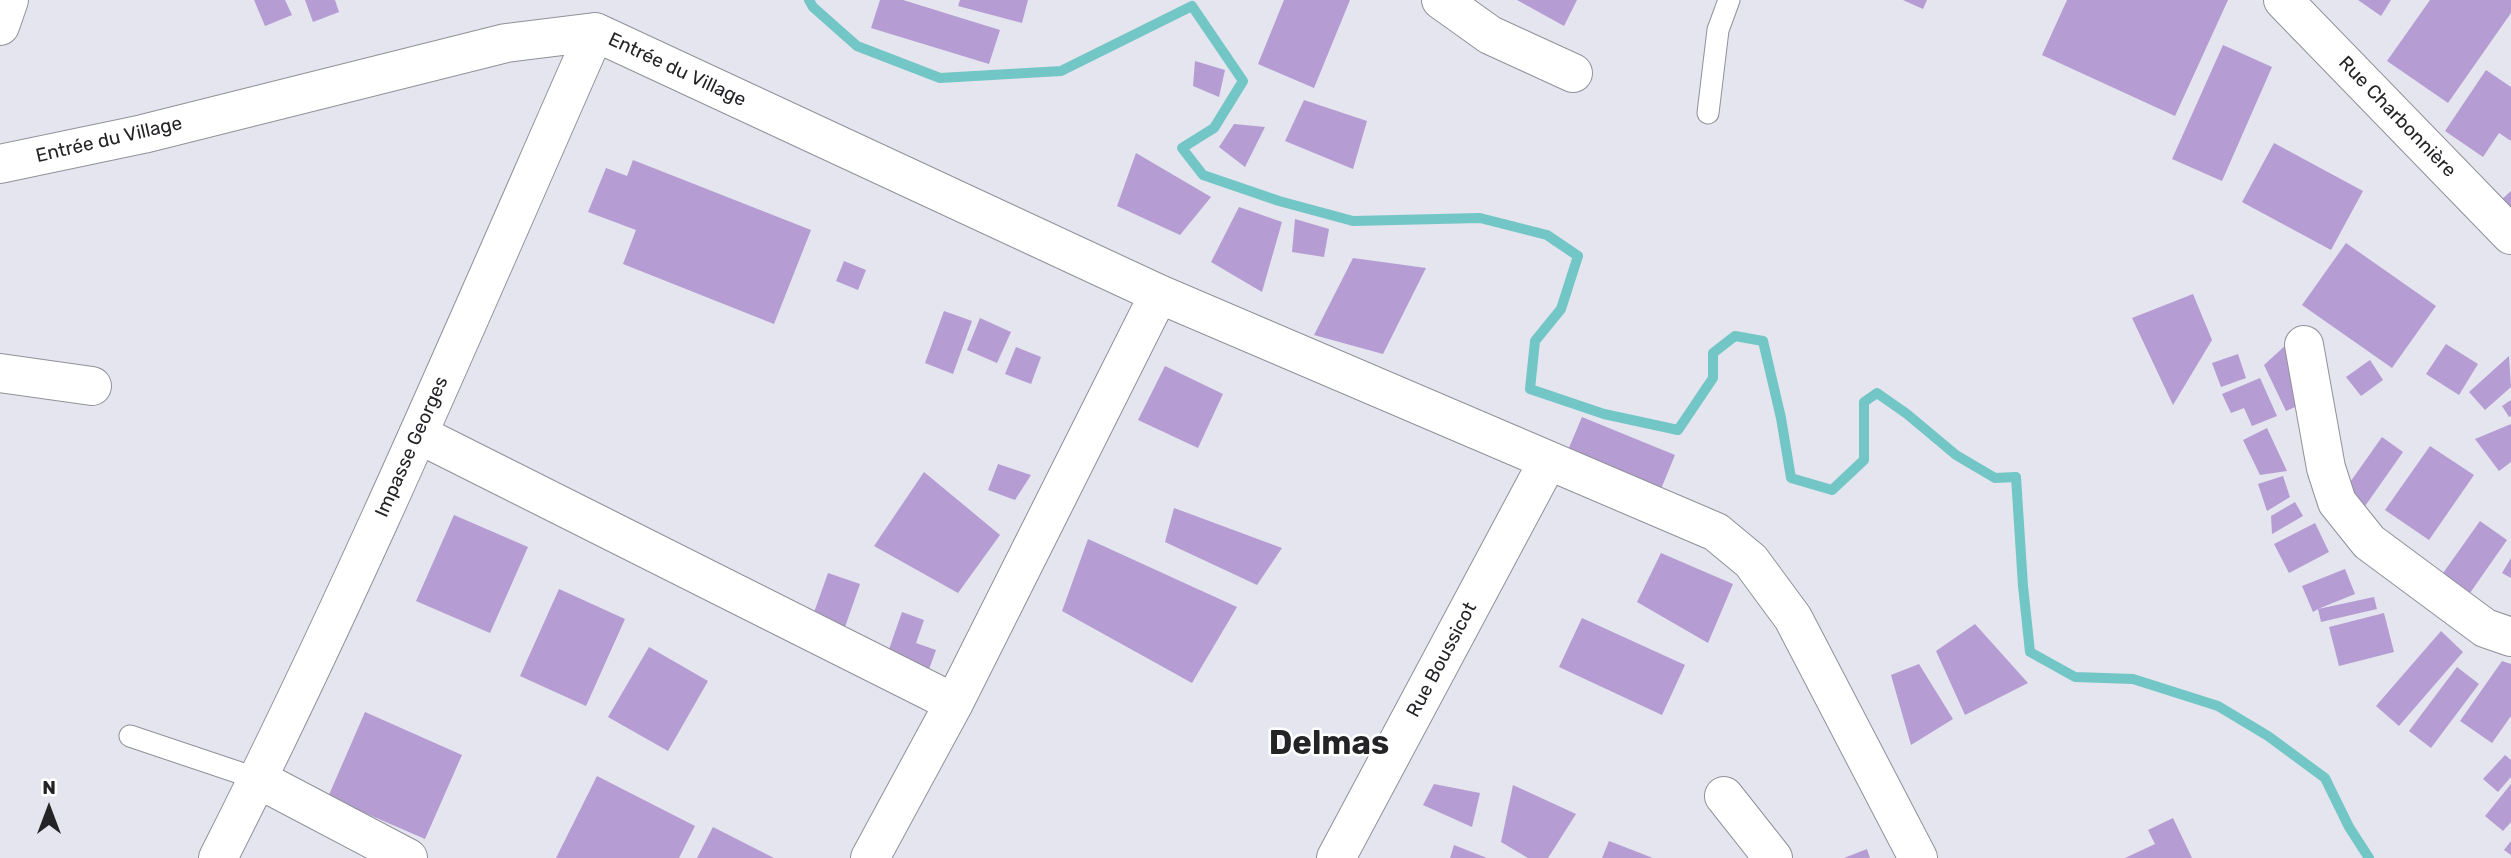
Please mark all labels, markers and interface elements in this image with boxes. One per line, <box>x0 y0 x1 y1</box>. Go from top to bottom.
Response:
street label: Entrée du Village <box>604 28 750 112</box>
street label: Rue Charbonnière <box>2333 52 2461 182</box>
street label: Entrée du Village <box>34 112 184 168</box>
street label: Impasse Georges <box>371 373 453 521</box>
street label: Rue Boussicot <box>1402 599 1482 721</box>
district label: Delmas <box>1269 724 1389 764</box>
north arrow <box>14 774 84 844</box>
text: N <box>42 776 56 799</box>

